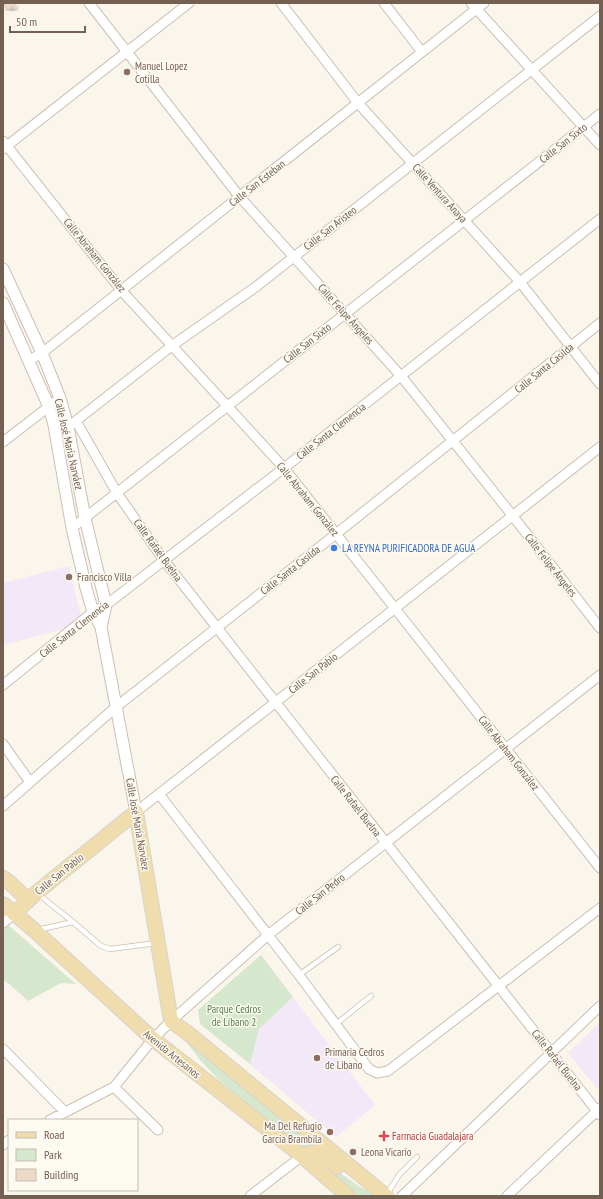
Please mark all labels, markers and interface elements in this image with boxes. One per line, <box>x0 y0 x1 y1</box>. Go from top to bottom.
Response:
scale bar <box>10 8 85 34</box>
text: 50 m <box>16 14 37 29</box>
place label: Manuel Lopez Cotilla <box>135 59 188 86</box>
marker: Manuel Lopez Cotilla <box>122 67 132 77</box>
street label: Calle San Sixto <box>536 120 590 166</box>
street label: Calle San Esteban <box>226 157 288 209</box>
street label: Calle Ventura Anaya <box>410 160 470 226</box>
street label: Calle San Aristeo <box>301 203 360 253</box>
street label: Calle Abraham González <box>61 215 129 295</box>
street label: Calle Felipe Ángeles <box>315 281 377 347</box>
street label: Calle San Sixto <box>280 320 334 366</box>
street label: Calle Santa Casilda <box>512 340 576 396</box>
street label: Calle José María Narváez <box>52 397 86 491</box>
street label: Calle Santa Clemencia <box>293 400 369 462</box>
street label: Calle Abraham González <box>274 459 342 539</box>
street label: Calle Rafaél Buelna <box>131 516 185 584</box>
street label: Calle Felipe Ángeles <box>522 530 580 600</box>
place label: LA REYNA PURIFICADORA DE AGUA <box>342 541 476 555</box>
street label: Calle Santa Casilda <box>257 542 323 598</box>
marker: LA REYNA PURIFICADORA DE AGUA <box>329 543 339 553</box>
place label: Francisco Villa <box>77 570 131 584</box>
marker: Francisco Villa <box>64 572 74 582</box>
street label: Calle Santa Clemencia <box>36 598 112 660</box>
street label: Calle San Pablo <box>286 649 341 697</box>
street label: Calle Abraham González <box>475 713 543 793</box>
street label: Calle Rafaél Buelna <box>328 773 384 839</box>
street label: Calle José María Narváez <box>123 777 153 871</box>
street label: Calle San Pablo <box>32 850 86 898</box>
street label: Calle San Pedro <box>292 870 348 918</box>
park label: Parque Cedros de Líbano 2 <box>207 1002 261 1029</box>
street label: Avenida Artesanos <box>141 1027 204 1081</box>
street label: Calle Rafaél Buelna <box>529 1027 585 1093</box>
place label: Primaria Cedros de Libano <box>325 1045 385 1072</box>
marker: Primaria Cedros de Libano <box>312 1053 322 1063</box>
legend <box>8 1119 138 1191</box>
place label: Ma Del Refugio Garcia Brambila <box>262 1119 322 1146</box>
text: Road <box>44 1127 64 1142</box>
marker: Ma Del Refugio Garcia Brambila <box>325 1127 335 1137</box>
place label: Farmacia Guadalajara <box>392 1129 473 1143</box>
marker: Farmacia Guadalajara <box>379 1131 389 1141</box>
place label: Leona Vicario <box>361 1145 412 1159</box>
text: Park <box>44 1147 62 1162</box>
marker: Leona Vicario <box>348 1147 358 1157</box>
text: Building <box>44 1167 79 1182</box>

